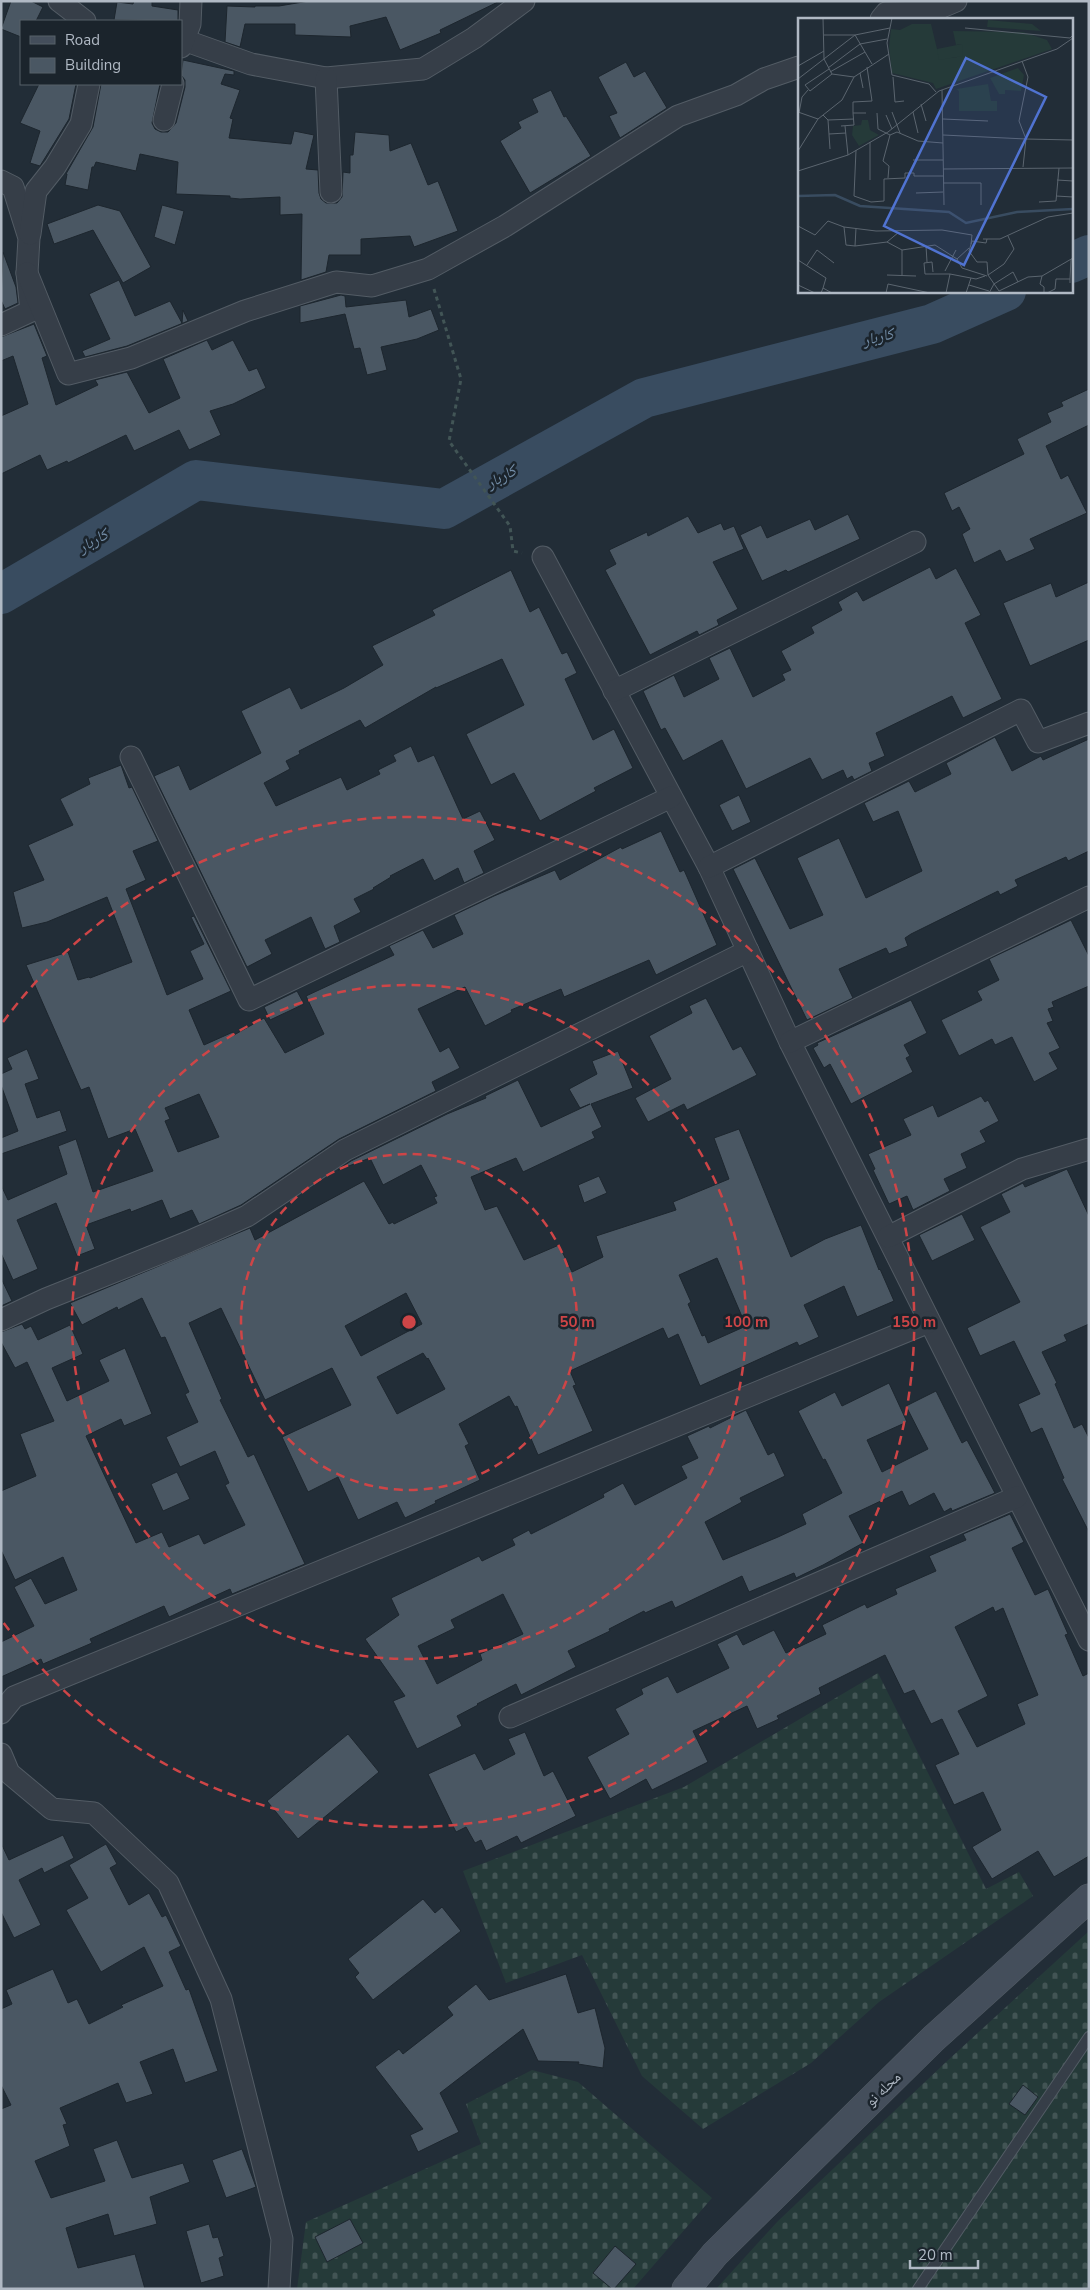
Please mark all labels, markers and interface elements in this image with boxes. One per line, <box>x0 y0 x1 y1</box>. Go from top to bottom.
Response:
inset map <box>798 18 1072 292</box>
legend <box>20 20 182 85</box>
text: Road <box>65 30 100 50</box>
text: Building <box>65 55 121 75</box>
water label: کاربار <box>859 322 898 352</box>
water label: کاربار <box>481 459 522 495</box>
water label: کاربار <box>73 522 114 559</box>
text: 50 m <box>559 1312 595 1332</box>
text: 100 m <box>724 1312 768 1332</box>
text: 150 m <box>892 1312 936 1332</box>
centre of rings <box>400 1313 418 1331</box>
street label: محله نو <box>861 2067 905 2111</box>
scale bar <box>910 2238 978 2270</box>
text: 20 m <box>918 2245 953 2265</box>

